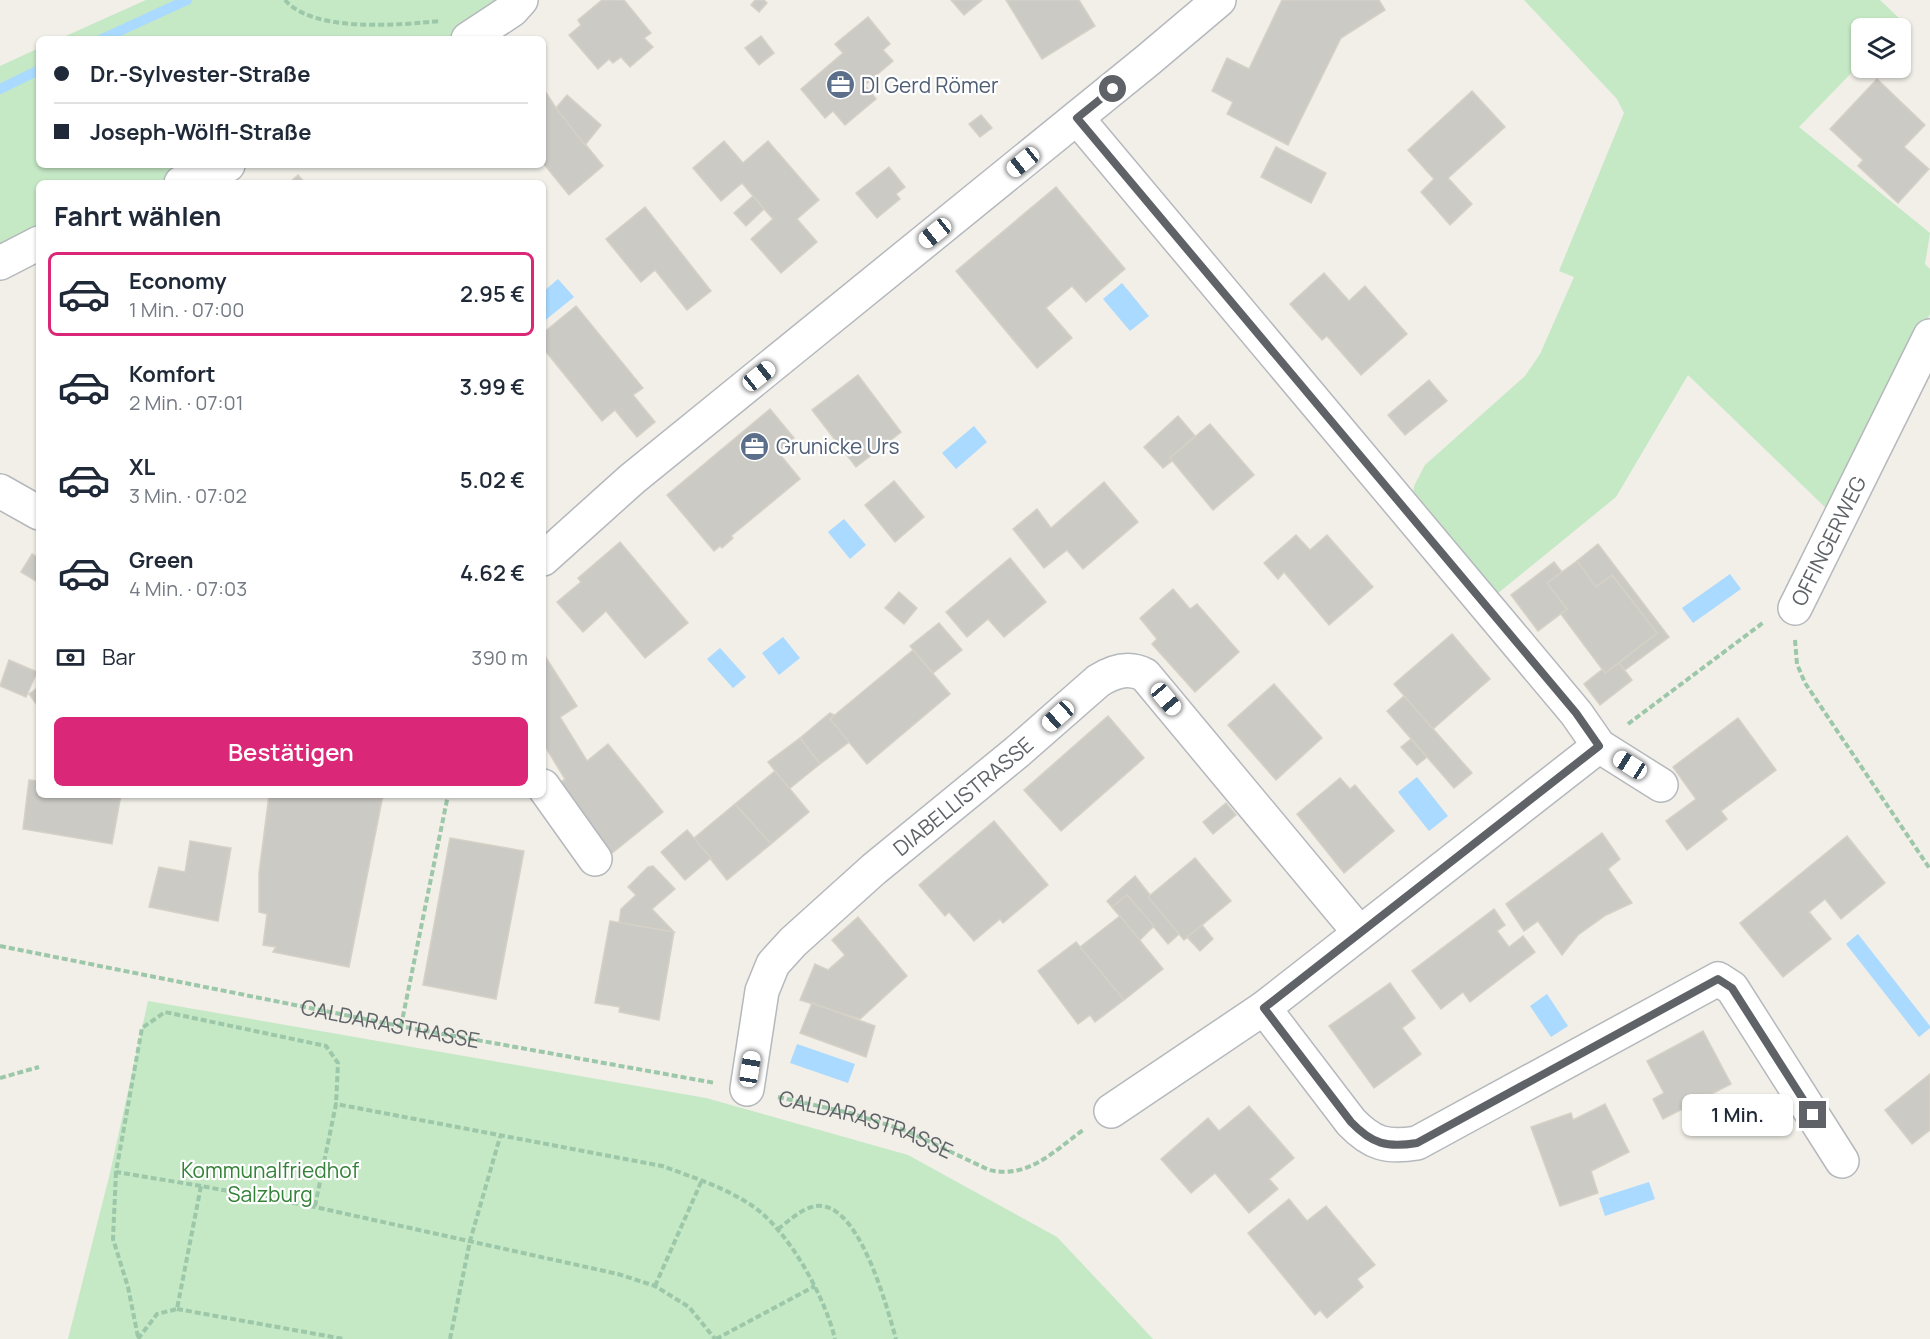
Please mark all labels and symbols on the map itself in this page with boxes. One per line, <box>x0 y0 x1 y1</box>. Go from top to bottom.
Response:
office icon: DI Gerd Römer <box>824 69 856 101</box>
place label: DI Gerd Römer <box>861 71 999 99</box>
route start <box>1099 75 1126 102</box>
car <box>1003 144 1043 180</box>
car <box>915 215 955 251</box>
car <box>739 358 779 394</box>
office icon: Grunicke Urs <box>739 430 771 462</box>
place label: Grunicke Urs <box>776 432 899 460</box>
street label: OFFINGERWEG <box>1784 471 1872 610</box>
car <box>1148 679 1184 719</box>
car <box>1039 697 1077 735</box>
street label: DIABELLISTRASSE <box>887 730 1039 862</box>
car <box>1610 748 1650 782</box>
street label: CALDARASTRASSE <box>298 993 482 1054</box>
car <box>738 1050 762 1088</box>
street label: CALDARASTRASSE <box>776 1084 958 1165</box>
callout: 1 Min. <box>1681 1094 1792 1136</box>
route end <box>1799 1101 1826 1128</box>
park label: Kommunalfriedhof Salzburg <box>181 1156 360 1208</box>

